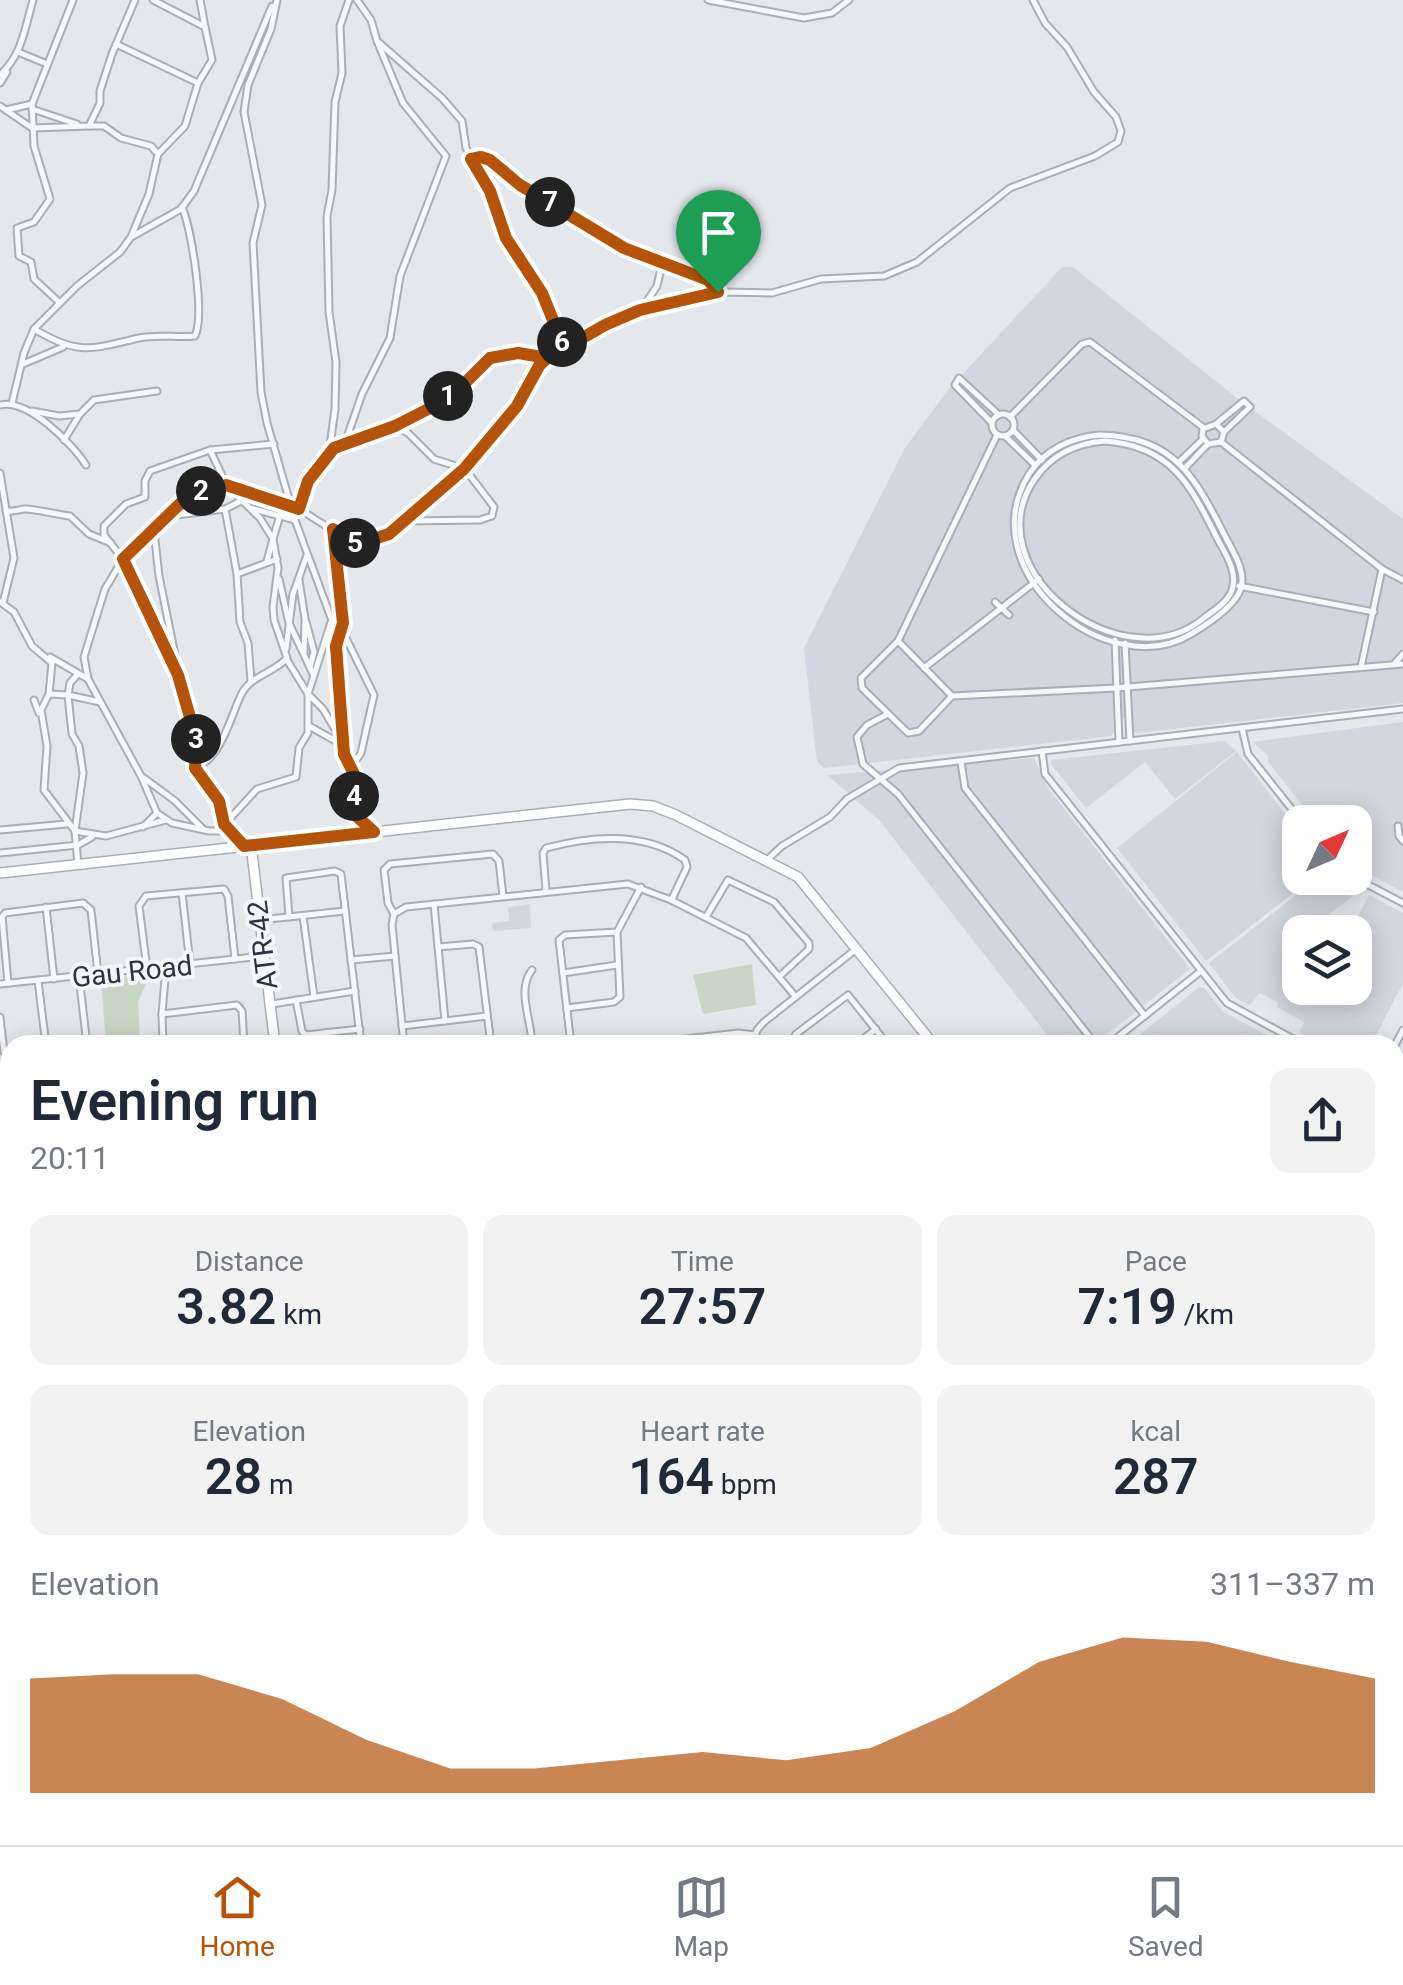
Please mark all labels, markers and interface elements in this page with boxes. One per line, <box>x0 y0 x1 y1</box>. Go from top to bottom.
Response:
pin: 7 <box>525 177 575 227</box>
text: 7 <box>542 185 558 218</box>
pin <box>676 190 761 293</box>
icon: arrive <box>691 205 746 260</box>
pin: 6 <box>537 317 587 367</box>
text: 6 <box>554 325 570 358</box>
pin: 1 <box>423 371 473 421</box>
text: 1 <box>440 379 456 412</box>
pin: 2 <box>176 466 226 516</box>
text: 2 <box>193 474 209 507</box>
pin: 5 <box>330 518 380 568</box>
text: 5 <box>347 526 363 559</box>
pin: 3 <box>171 714 221 764</box>
text: 3 <box>188 722 204 755</box>
pin: 4 <box>329 771 379 821</box>
text: 4 <box>346 779 362 812</box>
north arrow <box>1282 805 1372 895</box>
map controls <box>1282 805 1372 1005</box>
street label: ATR-42 <box>241 898 284 991</box>
button: layers <box>1282 915 1372 1005</box>
street label: Gau Road <box>70 949 194 994</box>
button: share <box>1270 1068 1375 1173</box>
text: Evening run <box>30 1069 319 1133</box>
text: 20:11 <box>30 1139 110 1177</box>
text: Distance <box>195 1245 304 1278</box>
text: Time <box>671 1245 734 1278</box>
text: Pace <box>1125 1245 1187 1278</box>
text: 3.82 <box>176 1278 276 1336</box>
text: 27:57 <box>639 1278 766 1336</box>
text: 7:19 <box>1078 1278 1177 1336</box>
text: km <box>276 1298 322 1331</box>
text: /km <box>1177 1298 1234 1331</box>
text: Elevation <box>192 1415 306 1448</box>
text: Heart rate <box>640 1415 765 1448</box>
text: kcal <box>1131 1415 1181 1448</box>
text: 28 <box>205 1448 262 1506</box>
text: 164 <box>628 1448 714 1506</box>
text: 287 <box>1113 1448 1199 1506</box>
text: m <box>262 1468 293 1501</box>
text: bpm <box>714 1468 777 1501</box>
text: Elevation <box>30 1565 160 1603</box>
text: 311–337 m <box>1210 1565 1375 1603</box>
tab: Home <box>199 1870 275 1963</box>
tab: Map <box>674 1870 729 1963</box>
tab: Saved <box>1128 1870 1204 1963</box>

